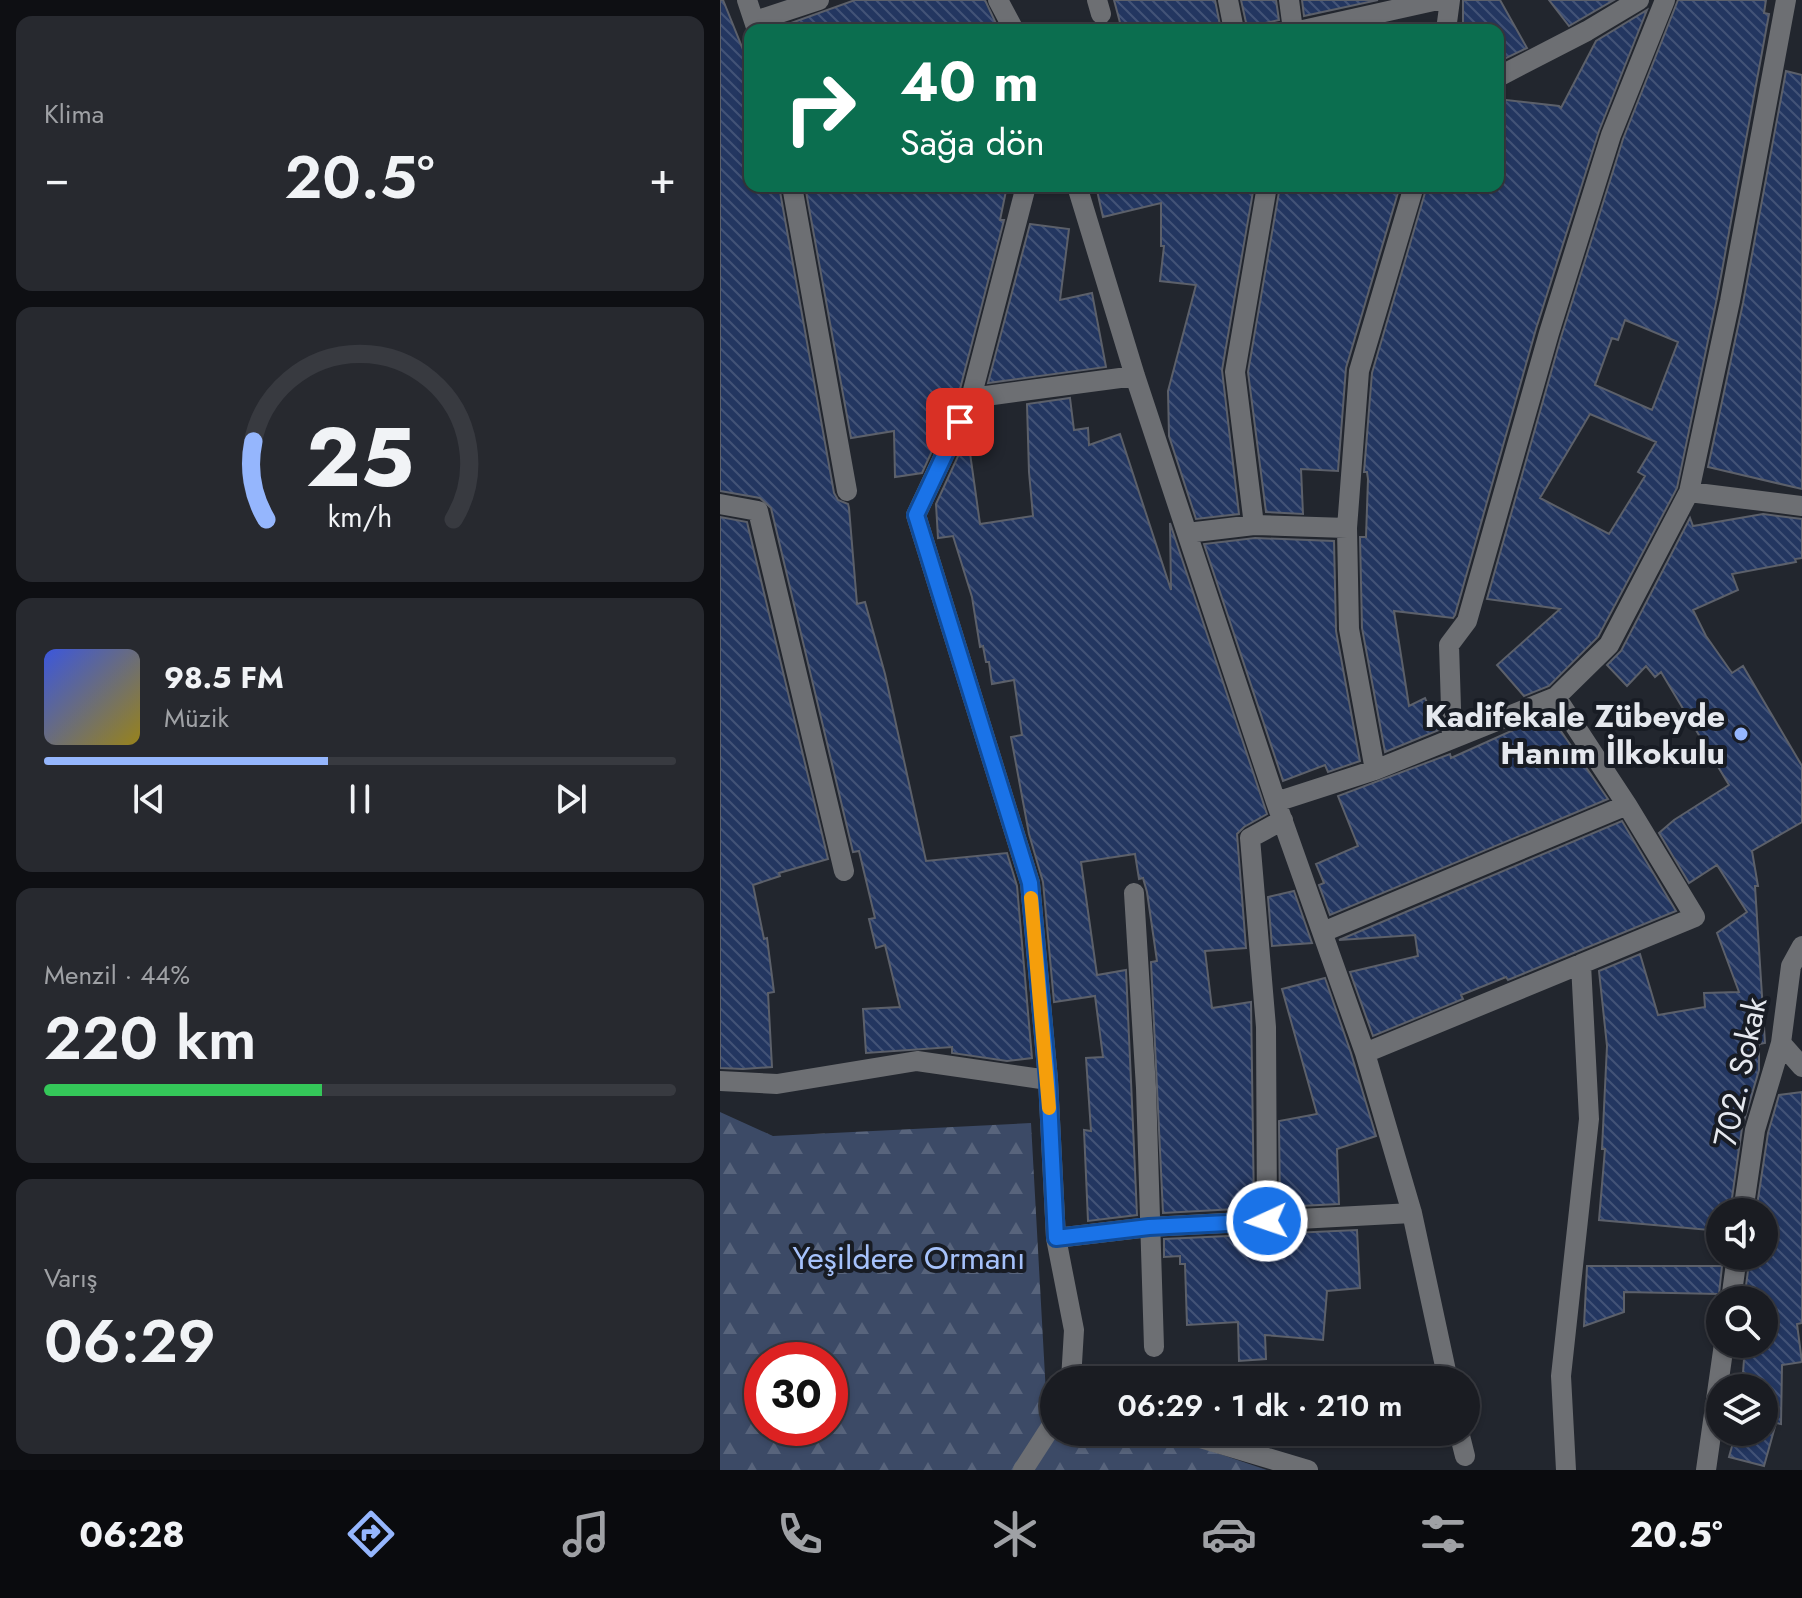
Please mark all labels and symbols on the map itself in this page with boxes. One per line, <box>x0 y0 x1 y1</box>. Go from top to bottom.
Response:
pin <box>926 388 994 456</box>
place label: Kadifekale Zübeyde Hanım İlkokulu <box>1425 693 1725 776</box>
marker: Kadifekale Zübeyde Hanım İlkokulu <box>1732 725 1750 743</box>
street label: 702. Sokak <box>1702 992 1778 1151</box>
position arrow <box>1225 1179 1309 1263</box>
park label: Yeşildere Ormanı <box>793 1235 1025 1281</box>
speed limit sign: 30 <box>744 1342 848 1446</box>

